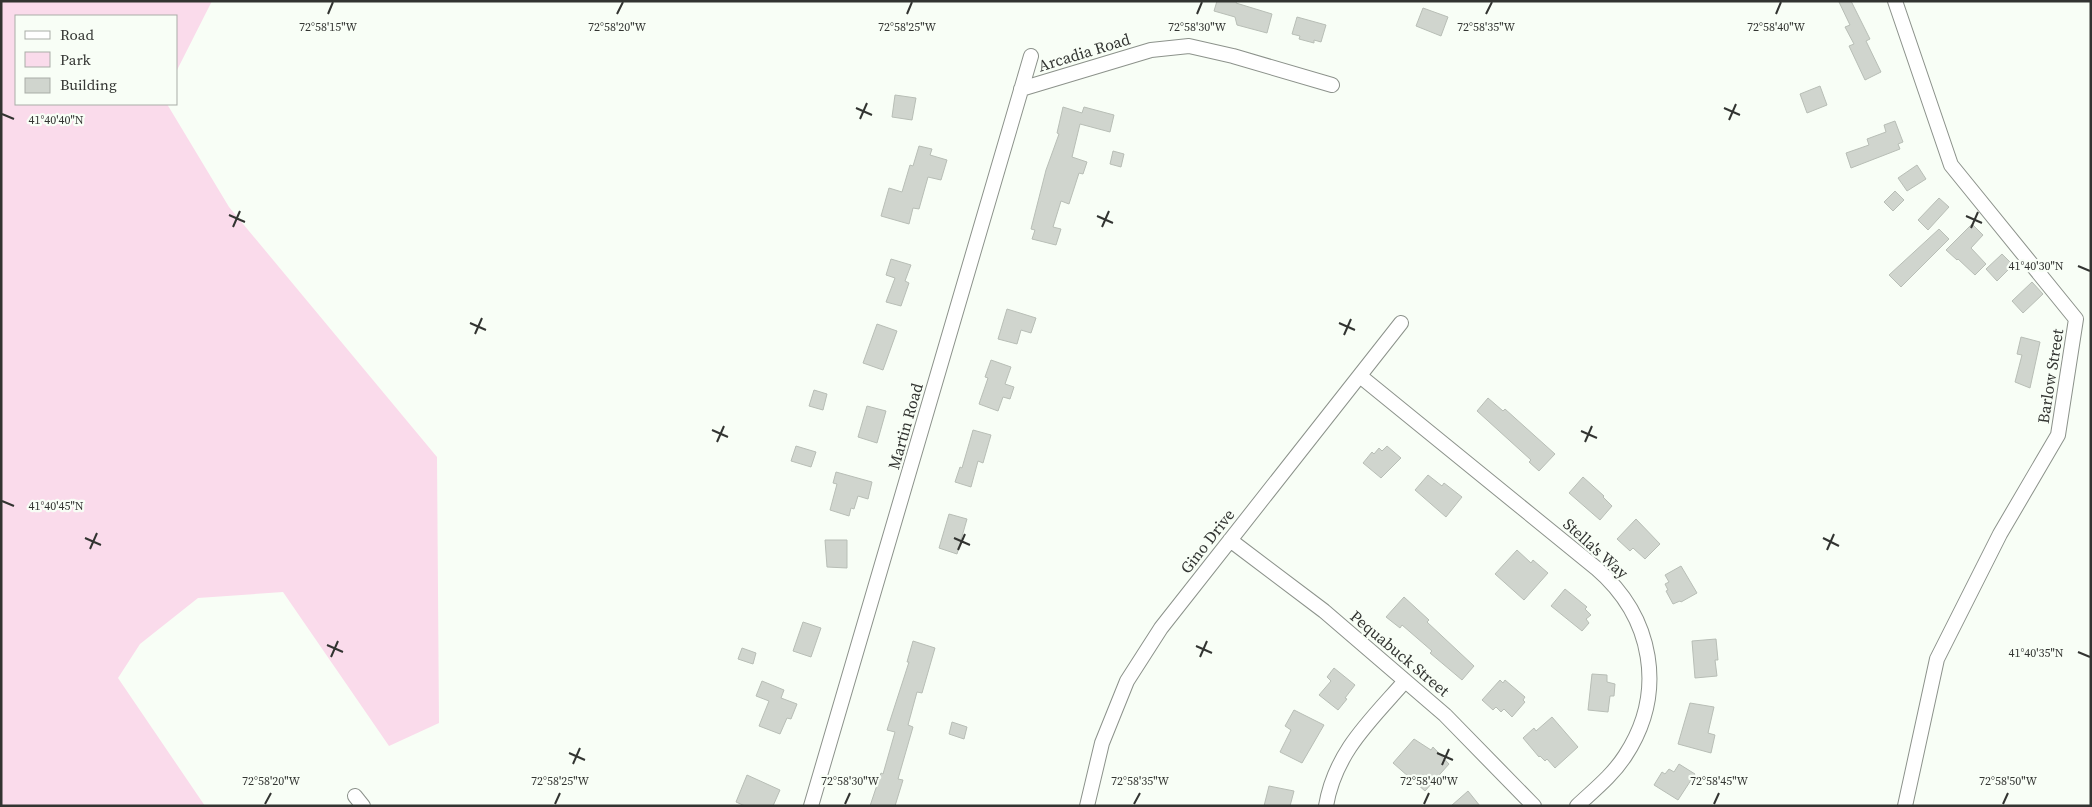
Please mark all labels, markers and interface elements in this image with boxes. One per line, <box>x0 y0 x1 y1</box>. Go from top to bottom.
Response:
legend <box>15 15 178 105</box>
text: 72°58'15"W <box>299 19 357 35</box>
text: 72°58'20"W <box>588 19 646 35</box>
text: 72°58'25"W <box>878 19 936 35</box>
text: 72°58'30"W <box>1168 19 1226 35</box>
text: 72°58'35"W <box>1457 19 1515 35</box>
text: 72°58'40"W <box>1747 19 1805 35</box>
text: Road <box>60 24 94 45</box>
street label: Arcadia Road <box>1035 28 1133 76</box>
text: Park <box>60 49 92 70</box>
text: Building <box>60 74 117 95</box>
text: 41°40'40"N <box>28 112 84 128</box>
text: 41°40'30"N <box>2008 258 2064 274</box>
street label: Barlow Street <box>2032 326 2068 425</box>
street label: Martin Road <box>882 380 928 472</box>
text: 41°40'45"N <box>28 498 84 514</box>
street label: Gino Drive <box>1175 504 1239 578</box>
street label: Stella's Way <box>1559 513 1634 584</box>
street label: Pequabuck Street <box>1346 605 1455 702</box>
text: 41°40'35"N <box>2008 645 2064 661</box>
text: 72°58'20"W <box>242 773 300 789</box>
text: 72°58'25"W <box>531 773 589 789</box>
text: 72°58'30"W <box>821 773 879 789</box>
text: 72°58'35"W <box>1111 773 1169 789</box>
text: 72°58'40"W <box>1400 773 1458 789</box>
text: 72°58'45"W <box>1690 773 1748 789</box>
text: 72°58'50"W <box>1979 773 2037 789</box>

